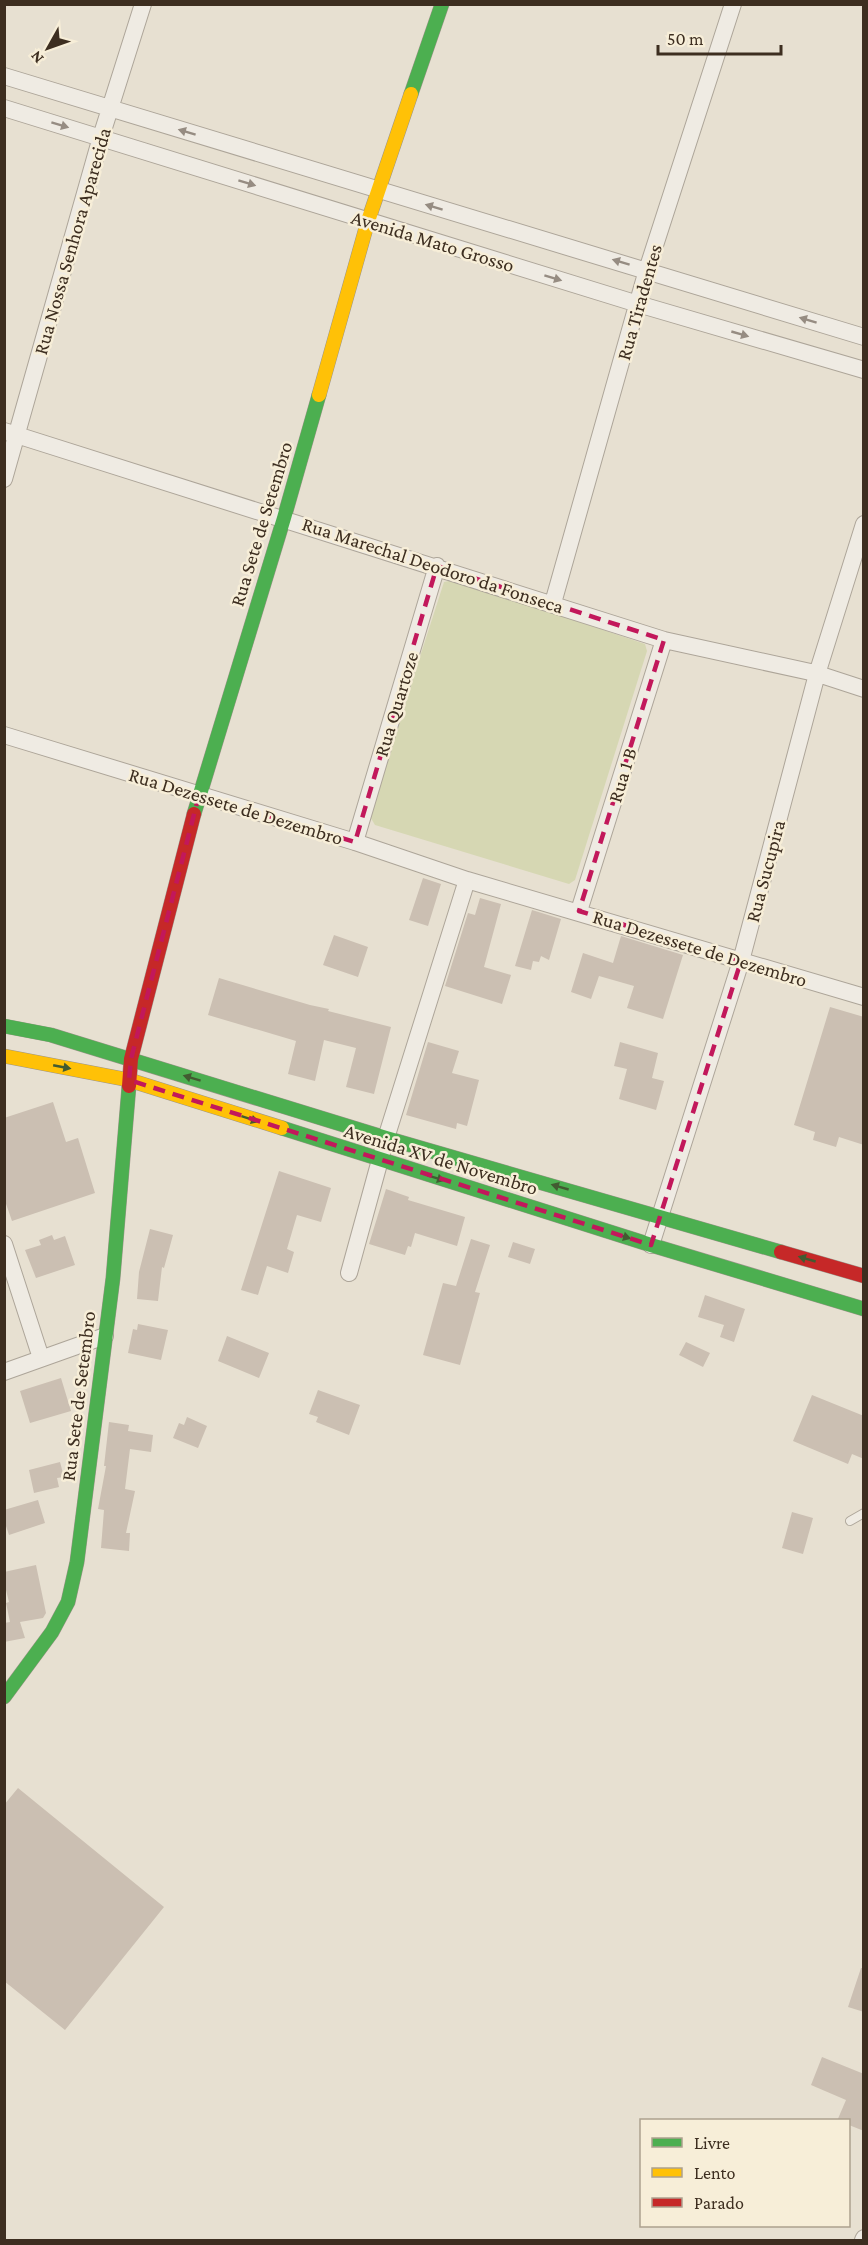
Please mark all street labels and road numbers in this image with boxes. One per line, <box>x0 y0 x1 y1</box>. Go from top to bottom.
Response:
street label: Rua Nossa Senhora Aparecida <box>29 125 116 357</box>
street label: Avenida Mato Grosso <box>349 206 517 276</box>
street label: Rua Tiradentes <box>612 241 666 363</box>
street label: Rua Sete de Setembro <box>225 439 297 609</box>
street label: Rua Marechal Deodoro da Fonseca <box>299 512 567 618</box>
street label: Rua Quartoze <box>370 649 422 759</box>
street label: Rua 1 B <box>603 745 641 805</box>
street label: Rua Dezessete de Dezembro <box>126 763 346 849</box>
street label: Rua Sucupira <box>741 817 790 925</box>
street label: Rua Dezessete de Dezembro <box>590 905 810 991</box>
street label: Avenida XV de Novembro <box>342 1119 540 1199</box>
street label: Rua Sete de Setembro <box>57 1310 99 1482</box>

